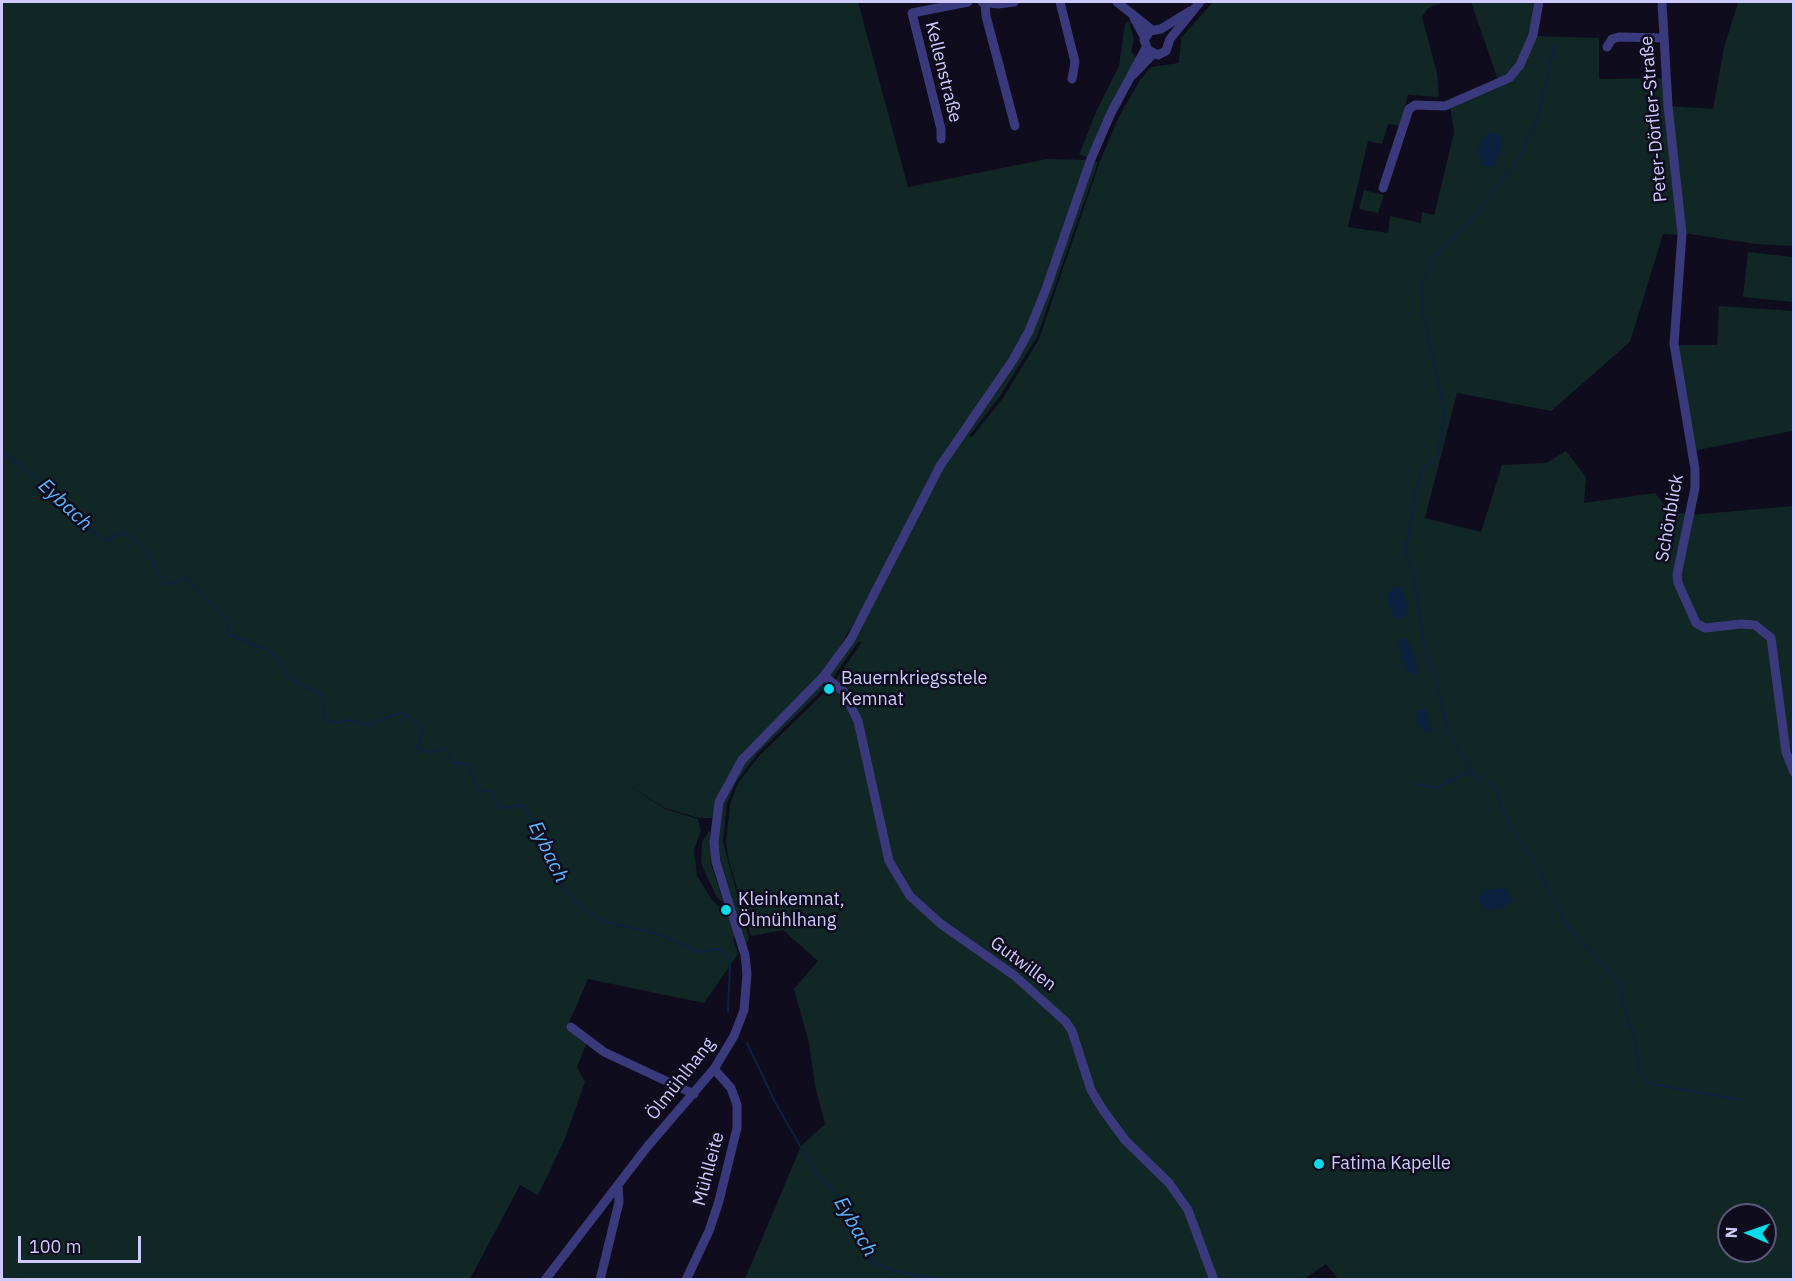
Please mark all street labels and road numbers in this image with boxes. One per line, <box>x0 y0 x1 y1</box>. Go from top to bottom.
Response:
street label: Kellenstraße <box>920 19 966 125</box>
street label: Peter-Dörfler-Straße <box>1636 35 1672 203</box>
street label: Schönblick <box>1652 473 1688 563</box>
street label: Gutwillen <box>986 932 1060 996</box>
street label: Ölmühlhang <box>642 1034 720 1124</box>
street label: Mühlleite <box>689 1130 729 1208</box>

